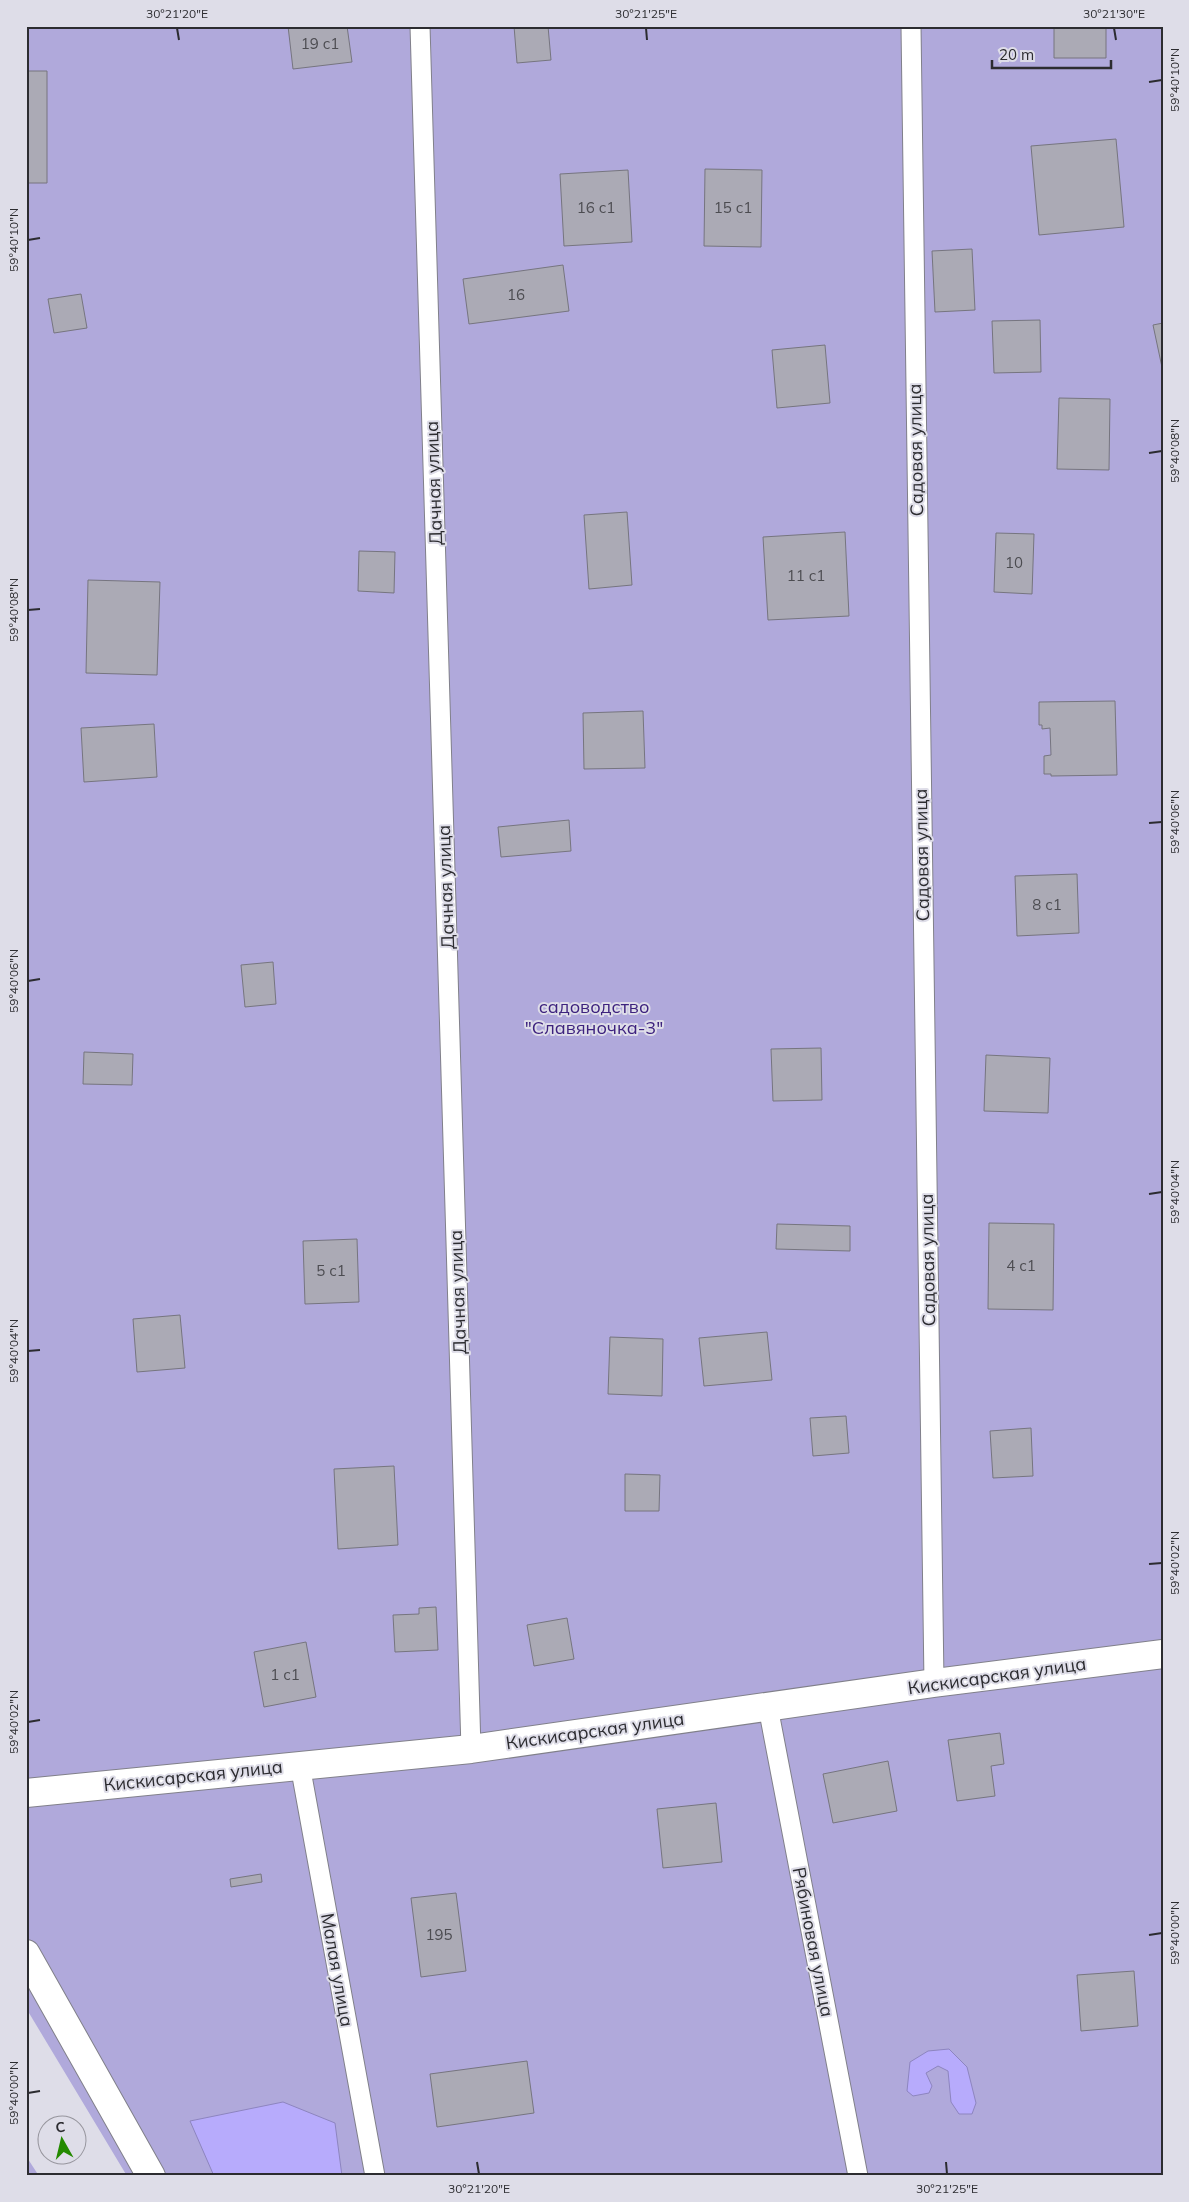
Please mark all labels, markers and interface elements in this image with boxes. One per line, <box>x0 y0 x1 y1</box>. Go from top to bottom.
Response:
text: 30°21'20"E <box>146 6 208 21</box>
text: 30°21'25"E <box>615 6 677 21</box>
text: 30°21'30"E <box>1083 6 1145 21</box>
house number: 19 с1 <box>301 34 339 53</box>
scale bar <box>992 38 1110 70</box>
text: 20 m <box>999 45 1034 64</box>
text: 59°40'10"N <box>1167 48 1182 112</box>
house number: 16 с1 <box>577 198 615 217</box>
house number: 15 с1 <box>714 198 752 217</box>
text: 59°40'10"N <box>6 208 21 272</box>
house number: 16 <box>507 285 525 304</box>
street label: Садовая улица <box>903 384 928 516</box>
text: 59°40'08"N <box>1167 419 1182 483</box>
street label: Дачная улица <box>420 420 447 546</box>
house number: 10 <box>1005 553 1023 572</box>
house number: 11 с1 <box>787 566 825 585</box>
text: 59°40'08"N <box>6 578 21 642</box>
street label: Садовая улица <box>909 789 934 921</box>
text: 59°40'06"N <box>1167 790 1182 854</box>
street label: Дачная улица <box>432 824 459 950</box>
house number: 8 с1 <box>1032 895 1062 914</box>
text: 59°40'06"N <box>6 949 21 1013</box>
park label: садоводство "Славяночка-3" <box>525 995 663 1039</box>
text: 59°40'04"N <box>1167 1160 1182 1224</box>
street label: Садовая улица <box>915 1194 940 1326</box>
street label: Дачная улица <box>444 1229 471 1355</box>
house number: 4 с1 <box>1006 1256 1036 1275</box>
house number: 5 с1 <box>316 1261 346 1280</box>
text: 59°40'04"N <box>6 1319 21 1383</box>
text: 59°40'02"N <box>1167 1531 1182 1595</box>
street label: Кискисарская улица <box>906 1652 1088 1699</box>
house number: 1 с1 <box>270 1665 300 1684</box>
text: 59°40'02"N <box>6 1690 21 1754</box>
street label: Кискисарская улица <box>504 1707 686 1754</box>
street label: Кискисарская улица <box>102 1755 284 1796</box>
street label: Рябиновая улица <box>788 1865 839 2019</box>
text: 59°40'00"N <box>1167 1901 1182 1965</box>
street label: Малая улица <box>316 1911 359 2029</box>
house number: 195 <box>425 1925 453 1944</box>
text: 59°40'00"N <box>6 2061 21 2125</box>
north arrow <box>38 2114 88 2164</box>
text: С <box>54 2118 66 2137</box>
text: 30°21'20"E <box>448 2181 510 2196</box>
text: 30°21'25"E <box>916 2181 978 2196</box>

